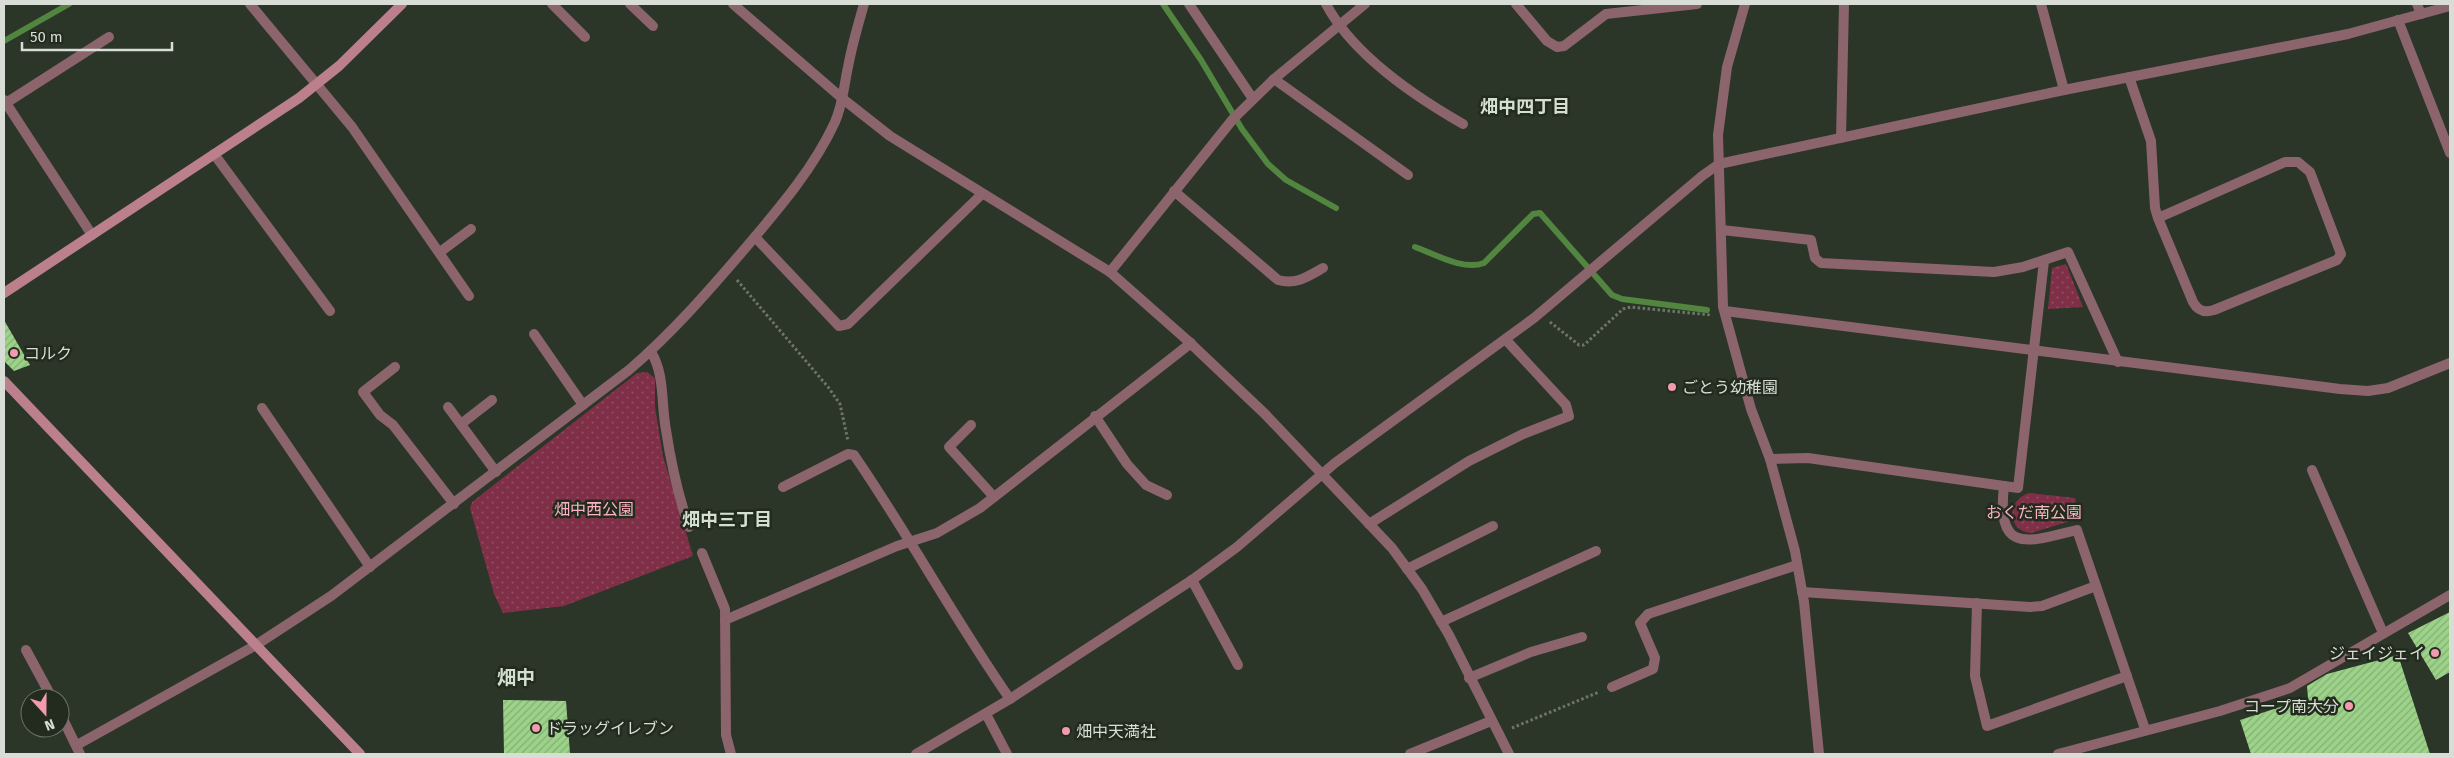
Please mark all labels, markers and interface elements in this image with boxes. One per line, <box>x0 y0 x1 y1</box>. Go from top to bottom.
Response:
scale bar <box>22 20 172 52</box>
text: 50 m <box>30 28 63 46</box>
district label: 畑中四丁目 <box>1480 96 1570 118</box>
place label: コルク <box>24 344 72 363</box>
marker: コルク <box>8 347 20 359</box>
place label: ごとう幼稚園 <box>1682 378 1778 397</box>
marker: ごとう幼稚園 <box>1666 381 1678 393</box>
park label: 畑中西公園 <box>554 500 634 519</box>
park label: おくだ南公園 <box>1986 503 2082 522</box>
district label: 畑中三丁目 <box>682 509 772 531</box>
place label: ジェイジェイ <box>2329 644 2425 663</box>
marker: ジェイジェイ <box>2429 647 2441 659</box>
district label: 畑中 <box>497 666 535 689</box>
north arrow <box>20 688 70 738</box>
place label: コープ南大分 <box>2244 697 2339 716</box>
marker: コープ南大分 <box>2343 700 2355 712</box>
text: N <box>42 715 57 734</box>
place label: ドラッグイレブン <box>546 719 674 738</box>
marker: ドラッグイレブン <box>530 722 542 734</box>
place label: 畑中天満社 <box>1076 722 1156 741</box>
marker: 畑中天満社 <box>1060 725 1072 737</box>

